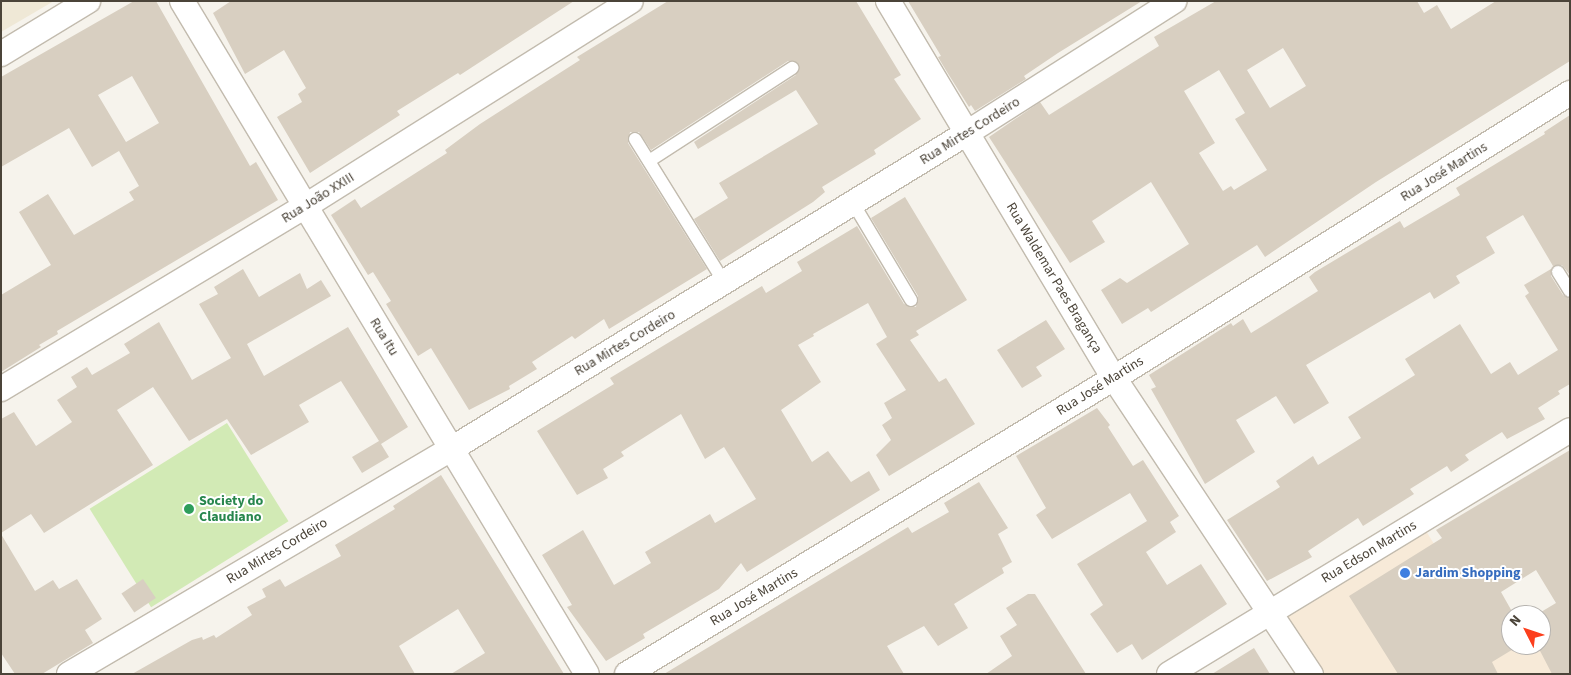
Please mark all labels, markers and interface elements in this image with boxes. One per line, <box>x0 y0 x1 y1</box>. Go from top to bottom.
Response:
street label: Rua Mirtes Cordeiro <box>917 93 1023 169</box>
street label: Rua José Martins <box>1398 139 1490 205</box>
street label: Rua João XXIII <box>279 169 357 227</box>
street label: Rua Waldemar Paes Bragança <box>1002 200 1106 356</box>
street label: Rua Mirtes Cordeiro <box>571 306 679 380</box>
street label: Rua Itu <box>366 315 402 359</box>
street label: Rua José Martins <box>1054 353 1146 419</box>
place label: Society do Claudiano <box>199 493 263 526</box>
marker: Society do Claudiano <box>183 503 195 515</box>
street label: Rua Mirtes Cordeiro <box>223 514 331 588</box>
street label: Rua Edson Martins <box>1318 517 1420 587</box>
street label: Rua José Martins <box>707 564 801 630</box>
place label: Jardim Shopping <box>1415 565 1521 581</box>
marker: Jardim Shopping <box>1399 567 1411 579</box>
north arrow <box>1501 605 1551 655</box>
text: N <box>1505 611 1526 631</box>

